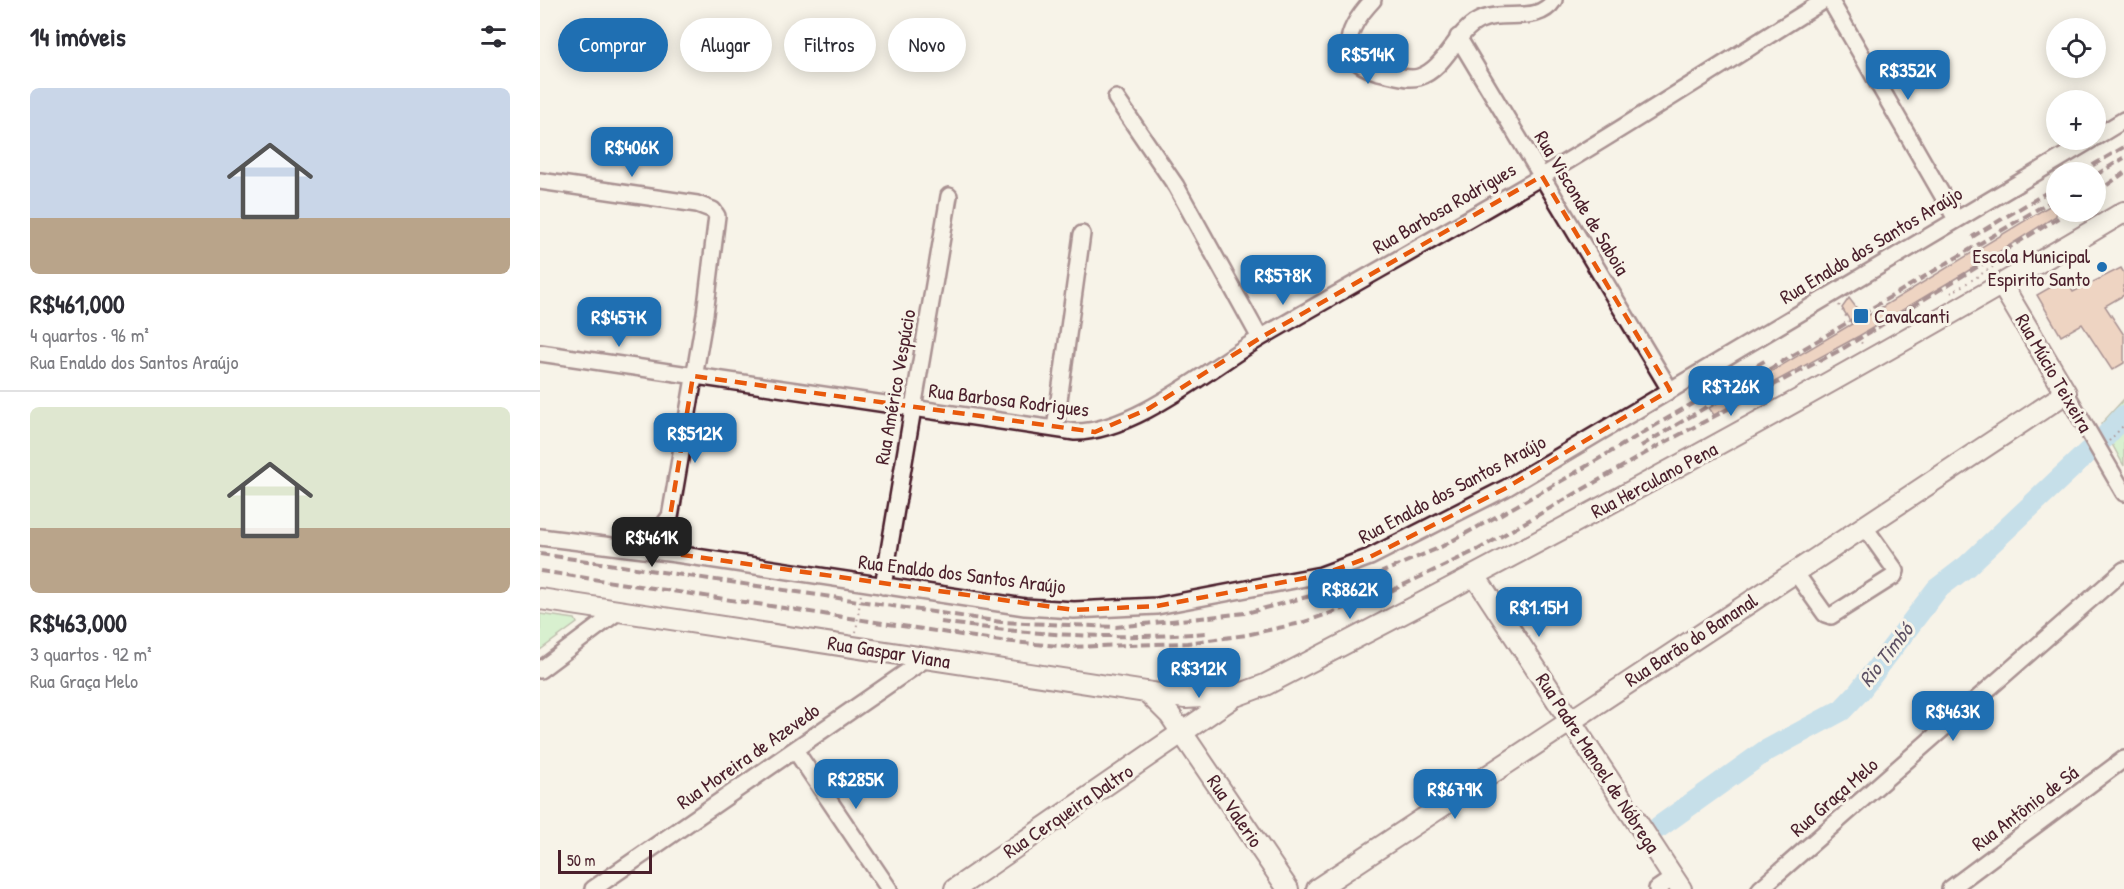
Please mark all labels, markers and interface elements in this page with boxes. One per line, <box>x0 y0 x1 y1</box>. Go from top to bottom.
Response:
chip: Comprar <box>558 18 668 72</box>
chip: Alugar <box>680 18 772 72</box>
chip: Filtros <box>784 18 876 72</box>
chip: Novo <box>888 18 966 72</box>
map controls <box>2046 18 2106 222</box>
button: locate <box>2046 18 2106 78</box>
text: 14 imóveis <box>30 19 126 54</box>
icon: filters <box>477 20 510 53</box>
pin: R$514K <box>1319 34 1417 85</box>
text: R$514K <box>1342 40 1394 67</box>
pin: R$352K <box>1859 50 1957 101</box>
text: R$352K <box>1880 56 1936 83</box>
button: + <box>2046 90 2106 150</box>
street label: Rua Visconde de Saboia <box>1529 125 1636 280</box>
icon: home <box>216 127 324 235</box>
pin: R$406K <box>583 127 681 178</box>
text: R$406K <box>605 133 659 160</box>
street label: Rua Barbosa Rodrigues <box>1367 155 1521 260</box>
button: − <box>2046 162 2106 222</box>
street label: Rua Enaldo dos Santos Araújo <box>1774 179 1967 310</box>
place label: Escola Municipal Espirito Santo <box>1973 242 2091 292</box>
pin: R$578K <box>1234 255 1332 306</box>
marker: Escola Municipal Espirito Santo <box>2095 260 2109 274</box>
text: R$578K <box>1255 261 1311 288</box>
text: R$461,000 <box>30 286 125 321</box>
pin: R$457K <box>570 297 668 348</box>
place label: Cavalcanti <box>1874 302 1950 329</box>
text: R$457K <box>591 303 647 330</box>
street label: Rua Américo Vespúcio <box>868 307 921 467</box>
marker: Cavalcanti <box>1852 307 1870 325</box>
street label: Rua Múcio Teixeira <box>2009 308 2099 437</box>
text: 4 quartos · 96 m² <box>30 321 149 348</box>
text: Rua Enaldo dos Santos Araújo <box>30 348 239 375</box>
pin: R$726K <box>1682 366 1780 417</box>
text: R$726K <box>1703 372 1759 399</box>
street label: Rua Barbosa Rodrigues <box>927 376 1091 423</box>
pin: R$512K <box>646 413 744 464</box>
text: R$512K <box>668 419 722 446</box>
street label: Rua Enaldo dos Santos Araújo <box>1353 428 1550 549</box>
street label: Rua Herculano Pena <box>1586 435 1722 524</box>
icon: home <box>216 446 324 554</box>
pin: R$461K <box>603 517 701 568</box>
text: R$461K <box>626 523 678 550</box>
street label: Rua Enaldo dos Santos Araújo <box>857 547 1067 600</box>
pin: R$862K <box>1301 569 1399 620</box>
text: R$862K <box>1322 575 1378 602</box>
street label: Rua Barão do Bananal <box>1619 586 1763 693</box>
pin: R$1.15M <box>1484 587 1594 638</box>
text: R$1.15M <box>1510 593 1568 620</box>
text: R$463,000 <box>30 605 127 640</box>
water label: Rio Timbó <box>1852 616 1921 693</box>
street label: Rua Gaspar Viana <box>826 628 952 675</box>
text: 3 quartos · 92 m² <box>30 640 152 667</box>
pin: R$312K <box>1150 648 1248 699</box>
text: R$312K <box>1171 654 1227 681</box>
text: Rua Graça Melo <box>30 667 138 694</box>
street label: Rua Padre Manoel de Nóbrega <box>1530 668 1667 858</box>
pin: R$463K <box>1904 691 2002 742</box>
street label: Rua Moreira de Azevedo <box>671 696 824 815</box>
text: R$463K <box>1926 697 1980 724</box>
street label: Rua Graça Melo <box>1784 751 1883 842</box>
street label: Rua Cerqueira Daltro <box>997 757 1138 864</box>
pin: R$285K <box>807 759 905 810</box>
street label: Rua Antônio de Sá <box>1966 759 2084 857</box>
text: R$285K <box>828 765 884 792</box>
street label: Rua Valerio <box>1201 769 1270 852</box>
pin: R$679K <box>1406 769 1504 820</box>
text: R$679K <box>1428 775 1482 802</box>
scale bar <box>558 847 652 874</box>
text: 50 m <box>567 849 596 871</box>

